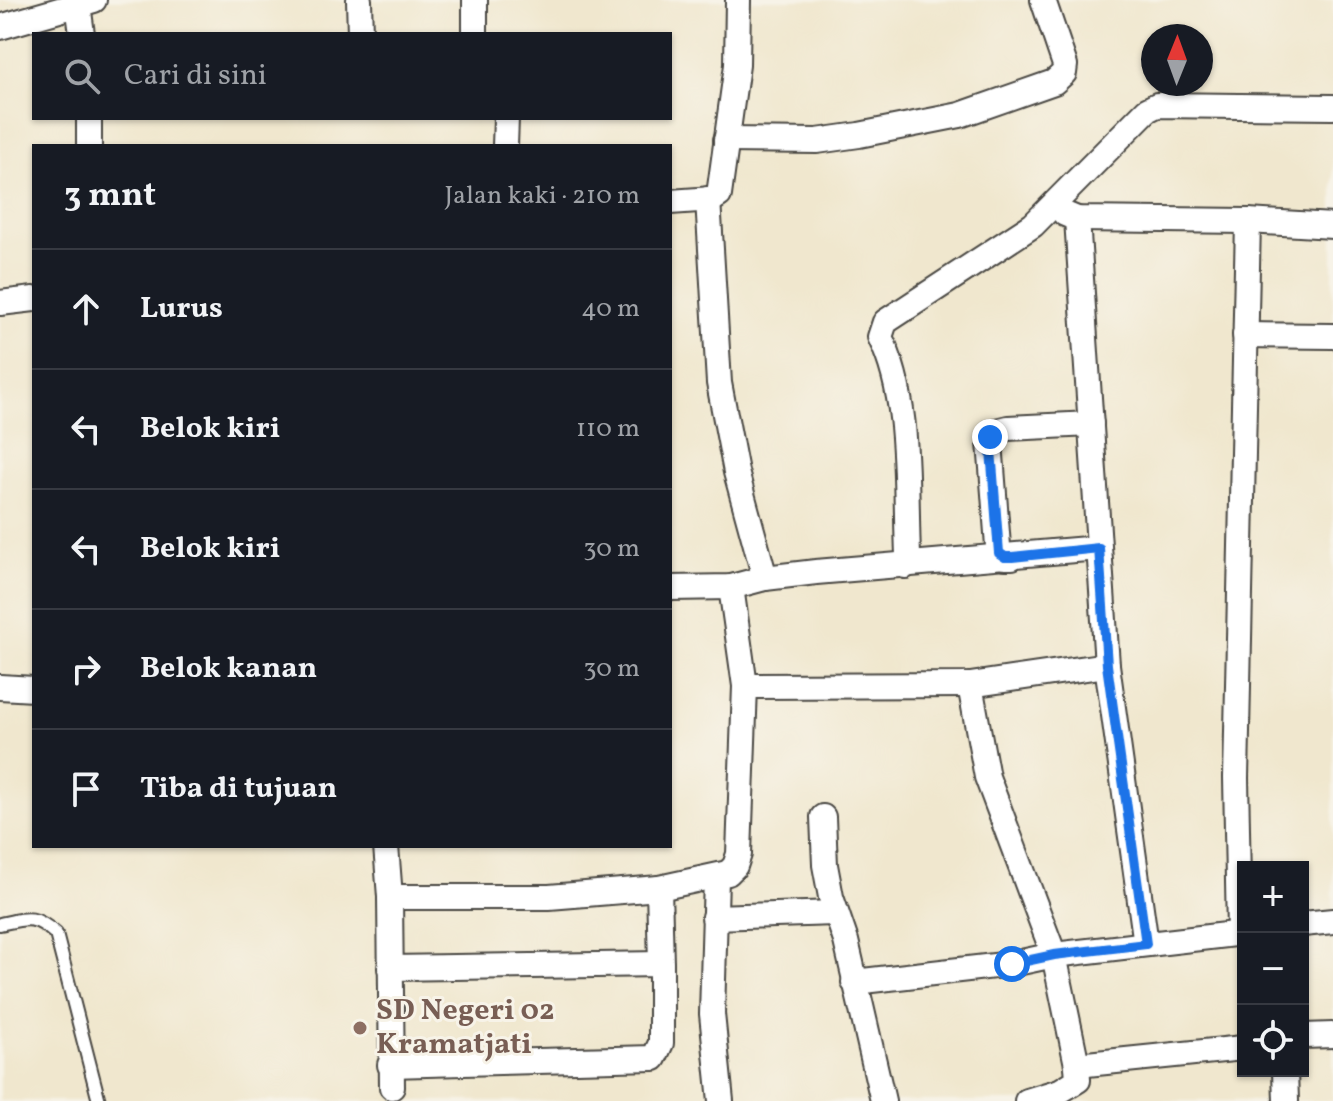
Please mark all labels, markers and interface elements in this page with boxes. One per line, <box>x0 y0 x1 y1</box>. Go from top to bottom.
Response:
north arrow <box>1141 24 1213 96</box>
search box <box>32 32 672 120</box>
icon: search <box>60 54 104 98</box>
text: Cari di sini <box>124 55 267 97</box>
text: 3 mnt <box>64 173 156 220</box>
text: Jalan kaki · 210 m <box>445 178 640 214</box>
icon: ahead <box>64 287 108 331</box>
text: Lurus <box>140 288 223 330</box>
text: 40 m <box>581 291 640 327</box>
icon: left <box>64 407 108 451</box>
text: Belok kiri <box>140 408 280 450</box>
text: 110 m <box>576 411 640 447</box>
route end <box>972 419 1008 455</box>
icon: left <box>64 527 108 571</box>
text: Belok kiri <box>140 528 280 570</box>
text: 30 m <box>583 531 640 567</box>
icon: right <box>64 647 108 691</box>
text: Belok kanan <box>140 648 317 690</box>
text: 30 m <box>583 651 640 687</box>
icon: arrive <box>64 767 108 811</box>
text: Tiba di tujuan <box>140 768 337 810</box>
map controls <box>1237 861 1309 1077</box>
button: + <box>1237 861 1309 933</box>
button: − <box>1237 933 1309 1005</box>
route start <box>994 946 1030 982</box>
place label: SD Negeri 02 Kramatjati <box>376 990 555 1066</box>
button: locate <box>1237 1005 1309 1077</box>
marker: SD Negeri 02 Kramatjati <box>351 1019 369 1037</box>

